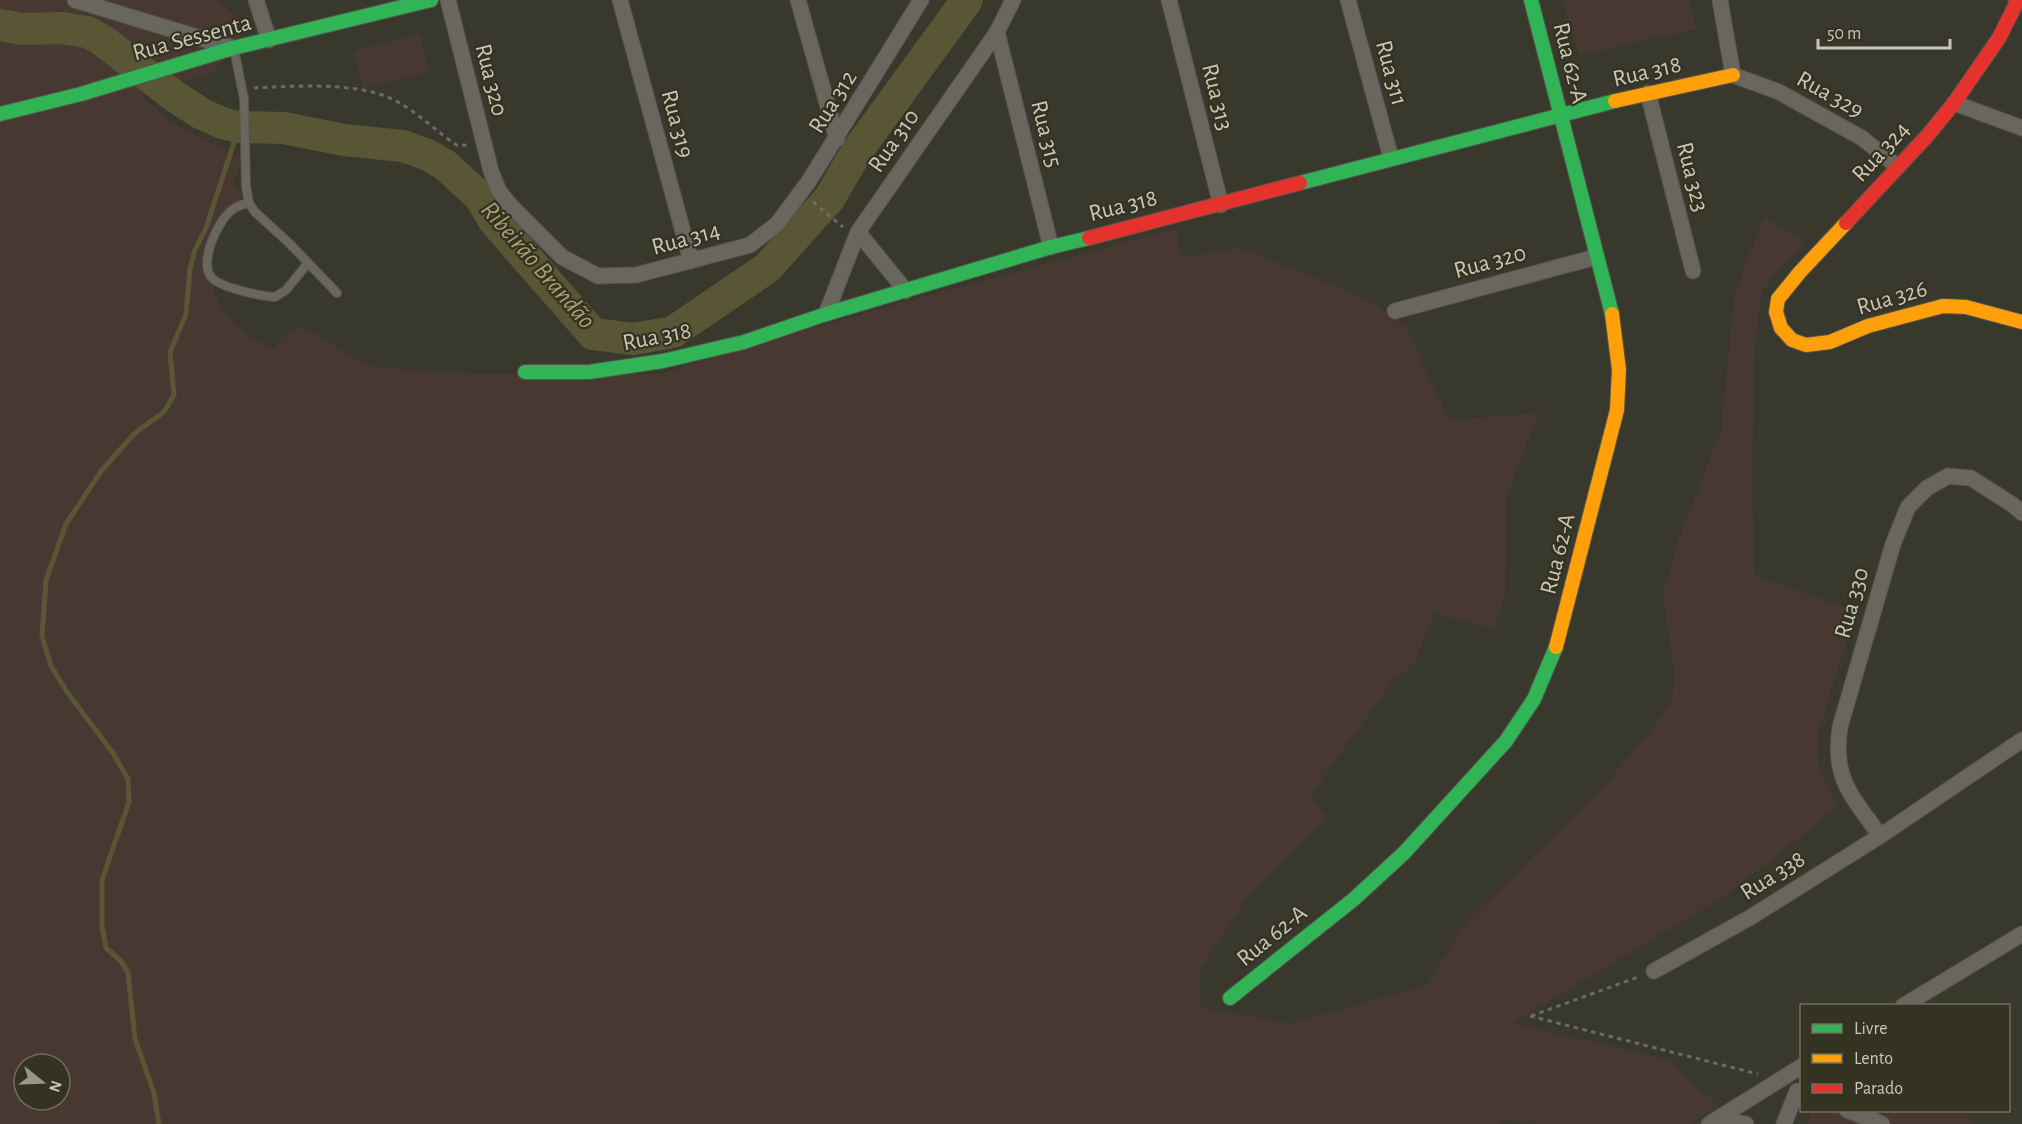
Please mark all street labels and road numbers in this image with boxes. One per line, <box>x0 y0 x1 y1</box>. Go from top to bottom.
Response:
street label: Rua Sessenta <box>130 11 254 65</box>
street label: Rua 62-A <box>1548 20 1592 106</box>
street label: Rua 311 <box>1371 38 1411 108</box>
street label: Rua 320 <box>470 41 512 119</box>
street label: Rua 318 <box>1610 52 1684 92</box>
street label: Rua 313 <box>1197 61 1237 133</box>
street label: Rua 312 <box>804 66 862 138</box>
street label: Rua 329 <box>1793 67 1867 123</box>
street label: Rua 319 <box>656 87 698 161</box>
street label: Rua 315 <box>1026 98 1066 170</box>
street label: Rua 310 <box>864 105 924 177</box>
street label: Rua 324 <box>1848 117 1914 187</box>
street label: Rua 323 <box>1672 140 1712 214</box>
street label: Rua 318 <box>1086 186 1160 226</box>
street label: Rua 314 <box>649 218 723 260</box>
street label: Rua 320 <box>1451 241 1529 283</box>
street label: Rua 326 <box>1854 277 1930 319</box>
street label: Rua 318 <box>621 319 693 355</box>
street label: Rua 62-A <box>1536 511 1580 597</box>
street label: Rua 330 <box>1830 565 1874 641</box>
street label: Rua 338 <box>1736 847 1810 905</box>
street label: Rua 62-A <box>1232 901 1312 971</box>

